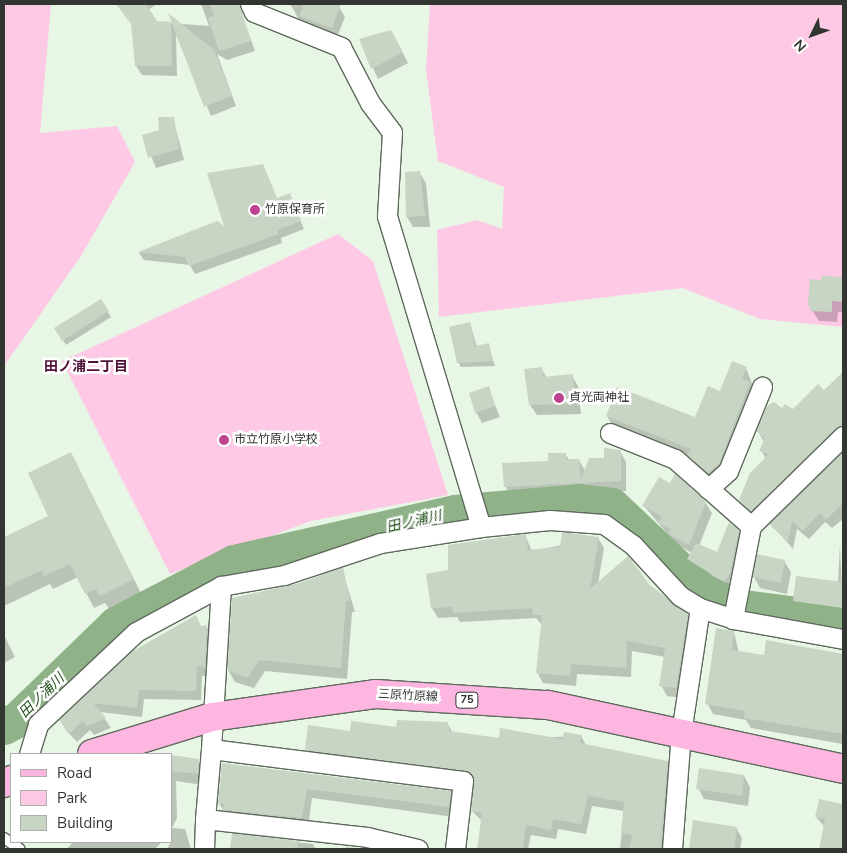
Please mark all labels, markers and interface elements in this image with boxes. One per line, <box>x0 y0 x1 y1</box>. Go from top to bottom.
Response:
north arrow <box>787 10 837 60</box>
text: N <box>790 35 811 56</box>
place label: 竹原保育所 <box>265 203 325 217</box>
marker: 竹原保育所 <box>249 204 261 216</box>
district label: 田ノ浦二丁目 <box>44 359 128 375</box>
place label: 貞光両神社 <box>569 391 629 405</box>
marker: 貞光両神社 <box>553 392 565 404</box>
place label: 市立竹原小学校 <box>234 433 318 447</box>
marker: 市立竹原小学校 <box>218 434 230 446</box>
water label: 田ノ浦川 <box>385 508 443 536</box>
water label: 田ノ浦川 <box>16 671 68 721</box>
street label: 三原竹原線 <box>378 687 438 705</box>
road number: 75 <box>454 692 480 708</box>
legend <box>10 753 172 843</box>
text: Road <box>57 763 92 783</box>
text: Park <box>57 788 87 808</box>
text: Building <box>57 813 113 833</box>

